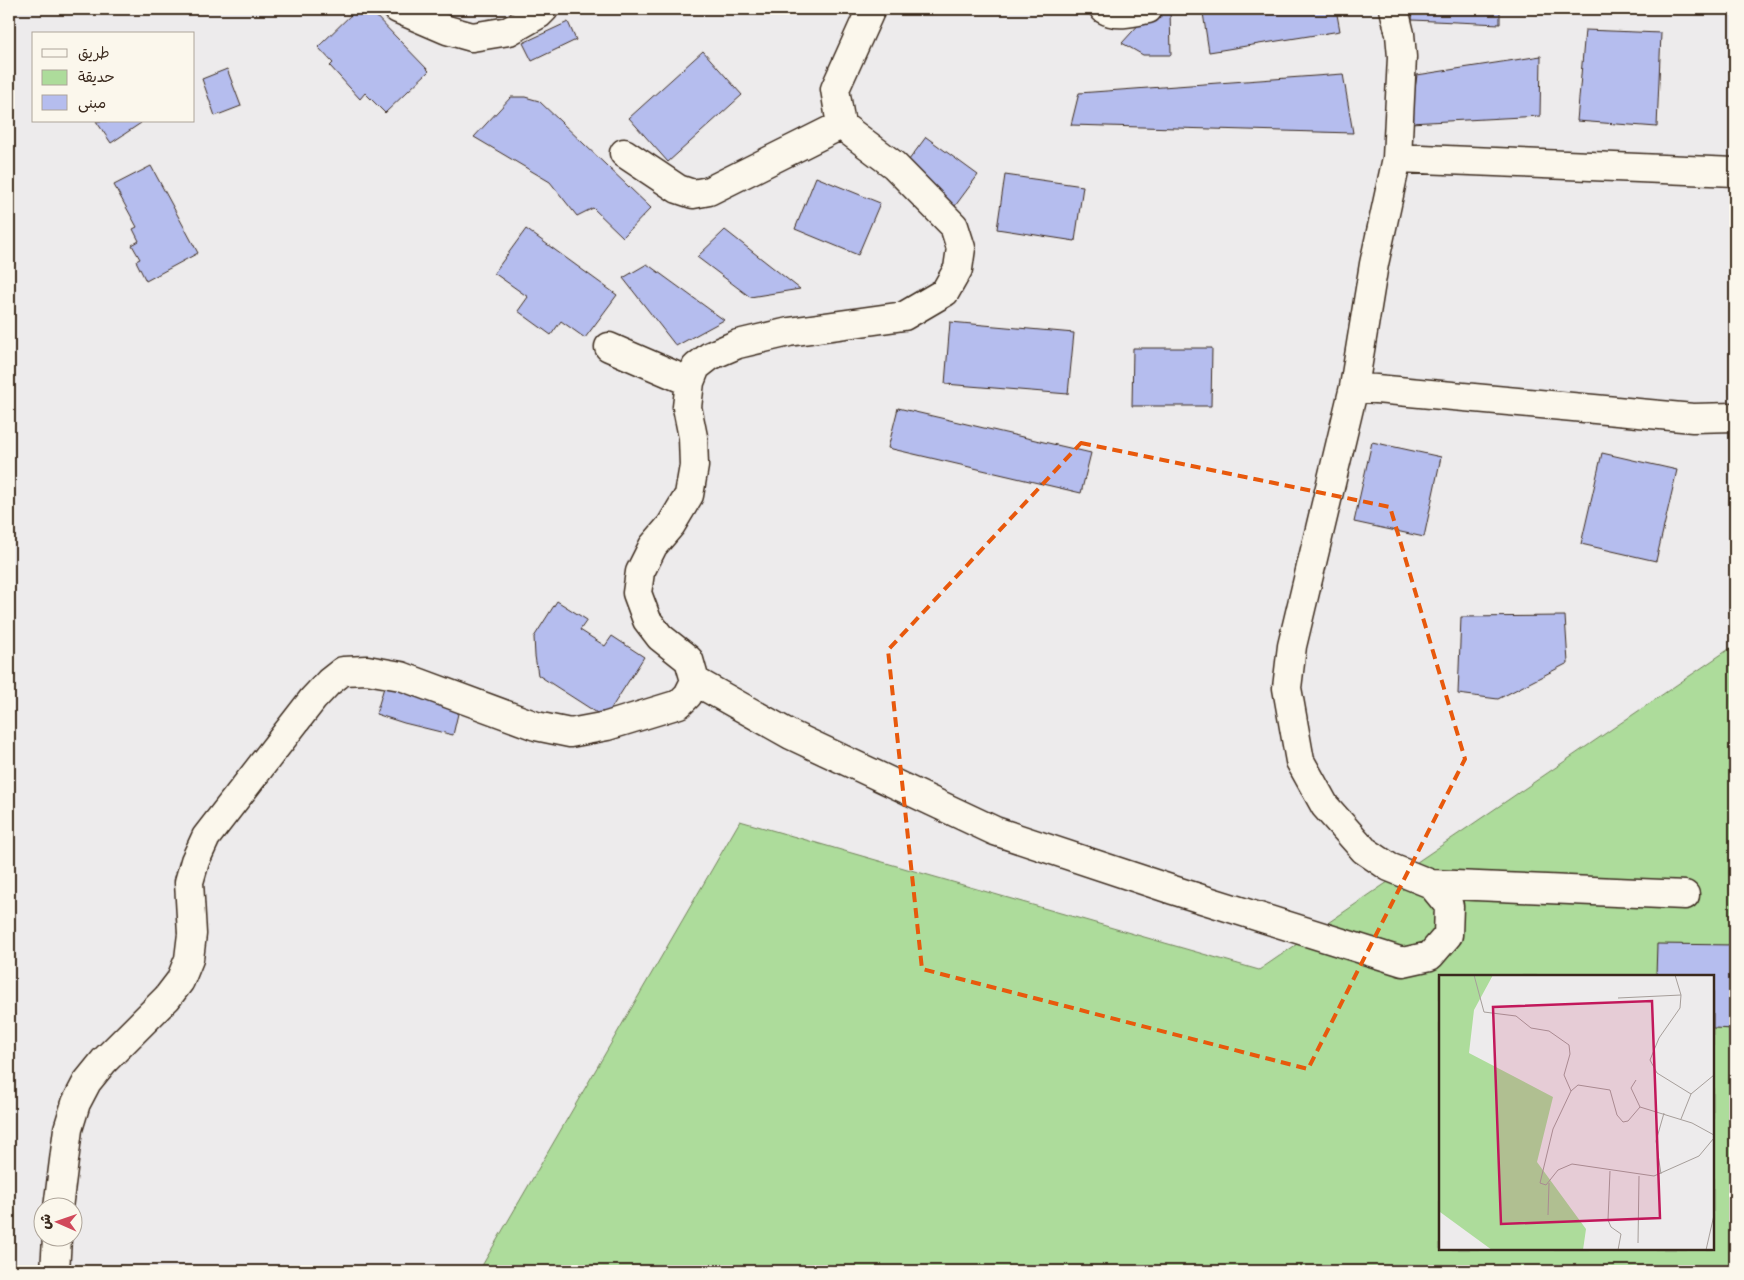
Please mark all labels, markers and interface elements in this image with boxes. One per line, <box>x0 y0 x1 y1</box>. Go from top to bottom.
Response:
legend <box>32 32 195 122</box>
text: طريق <box>78 42 110 62</box>
text: حديقة <box>78 66 115 86</box>
text: مبنى <box>78 92 106 113</box>
inset map <box>1439 975 1714 1250</box>
north arrow <box>32 1198 82 1248</box>
text: ش <box>35 1213 54 1230</box>

